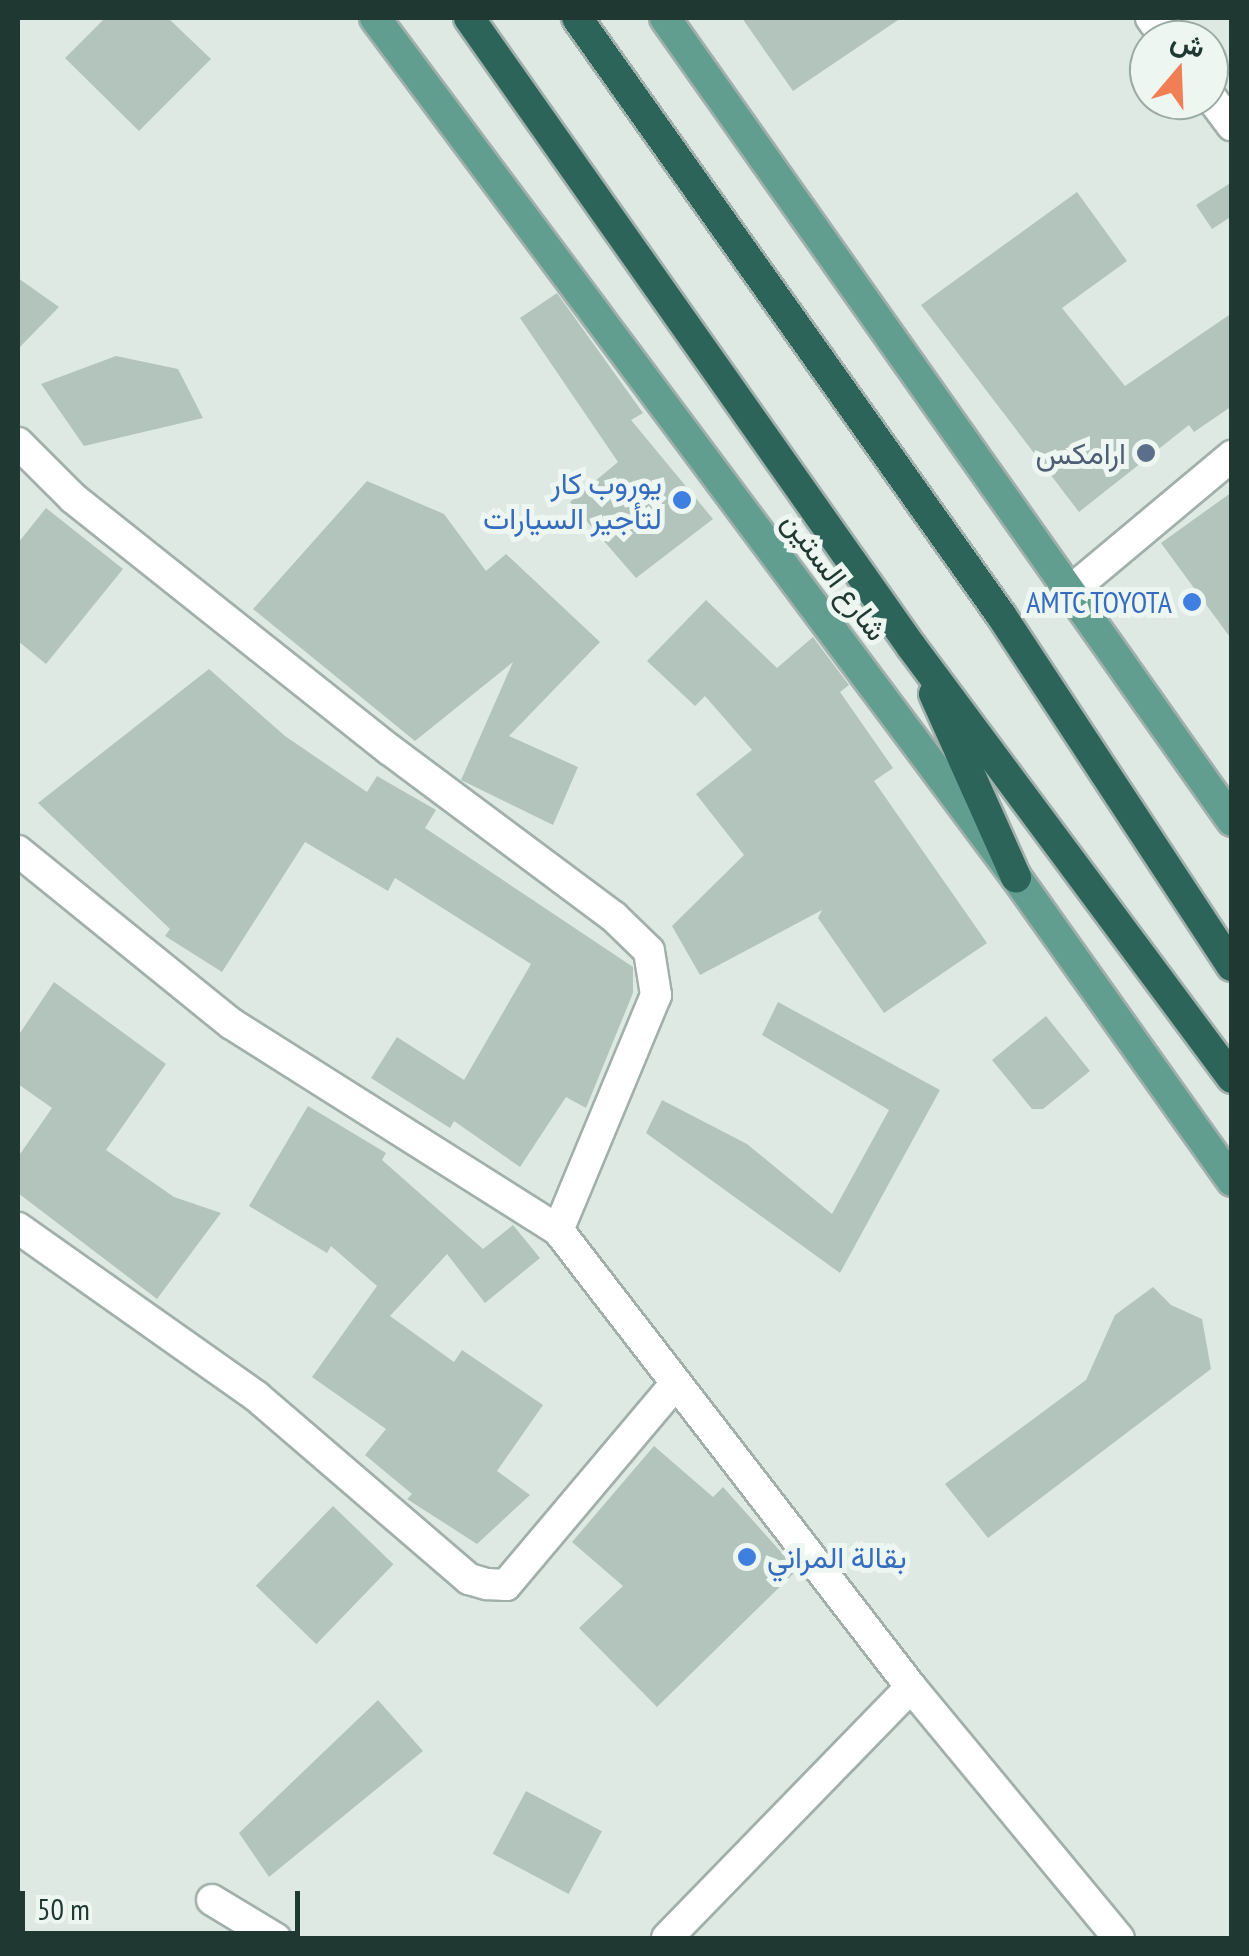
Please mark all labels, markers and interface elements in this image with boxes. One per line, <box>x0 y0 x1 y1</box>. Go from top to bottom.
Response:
north arrow <box>1129 20 1229 120</box>
text: ش <box>1166 20 1210 66</box>
place label: ارامكس <box>1035 435 1126 471</box>
marker: ارامكس <box>1135 442 1157 464</box>
place label: يوروب كار لتأجير السيارات <box>483 465 662 536</box>
marker: يوروب كار لتأجير السيارات <box>671 489 693 511</box>
street label: شارع الستين <box>775 505 895 647</box>
place label: AMTC TOYOTA <box>1025 584 1172 620</box>
marker: AMTC TOYOTA <box>1181 591 1203 613</box>
place label: بقالة المراني <box>767 1539 906 1575</box>
marker: بقالة المراني <box>736 1546 758 1568</box>
scale bar <box>25 1871 305 1933</box>
text: 50 m <box>37 1889 90 1928</box>

